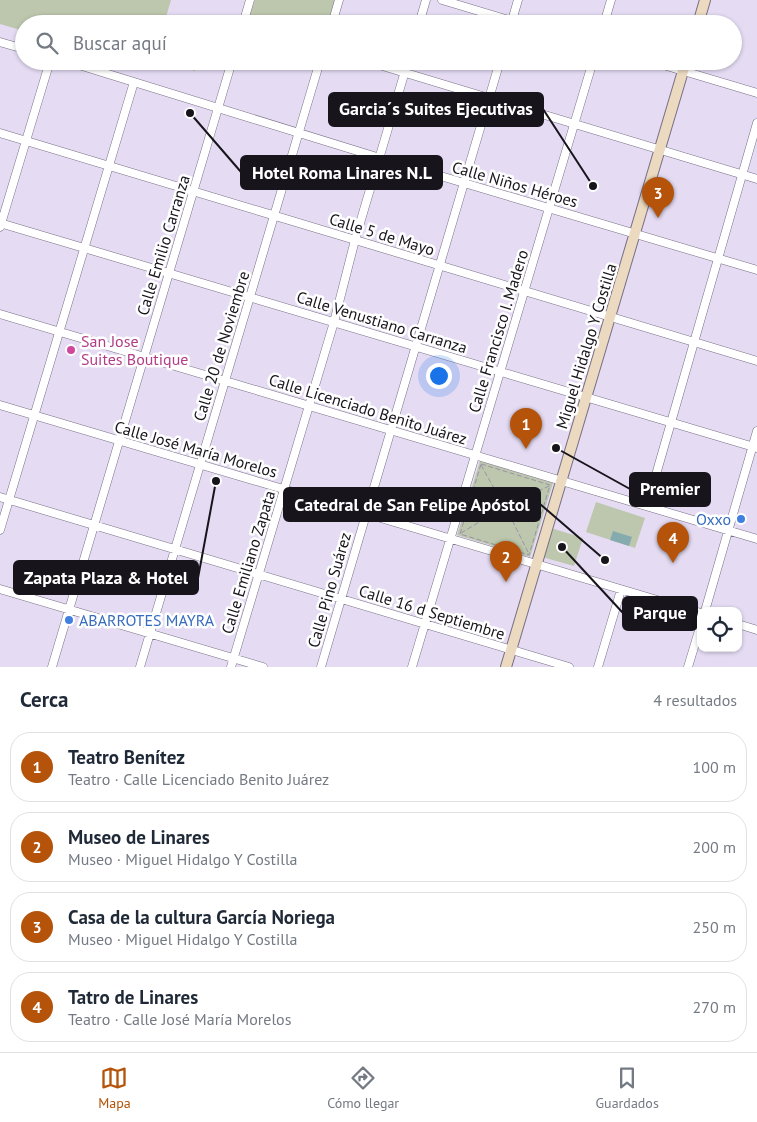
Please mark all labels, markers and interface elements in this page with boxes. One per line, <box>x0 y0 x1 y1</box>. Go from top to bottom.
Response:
search box <box>15 15 742 70</box>
icon: search <box>33 29 61 57</box>
text: Buscar aquí <box>73 31 167 55</box>
callout: Garcia´s Suites Ejecutivas <box>329 93 543 126</box>
text: Garcia´s Suites Ejecutivas <box>339 97 533 120</box>
callout: Hotel Roma Linares N.L <box>241 156 442 189</box>
street label: Calle Niños Héroes <box>450 157 580 212</box>
text: Hotel Roma Linares N.L <box>252 161 433 184</box>
street label: Calle Emilio Carranza <box>132 172 194 318</box>
pin: 3 <box>642 177 674 218</box>
street label: Calle 5 de Mayo <box>327 209 437 259</box>
street label: Calle Francisco I. Madero <box>464 247 532 415</box>
street label: Miguel Hidalgo Y Costilla <box>551 261 621 431</box>
street label: Calle 20 de Noviembre <box>189 269 253 423</box>
street label: Calle Venustiano Carranza <box>294 287 470 357</box>
place label: San Jose Suites Boutique <box>81 331 188 369</box>
marker: San Jose Suites Boutique <box>65 344 77 356</box>
your location <box>426 363 452 389</box>
street label: Calle Licenciado Benito Juárez <box>267 369 469 449</box>
pin: 1 <box>510 408 542 449</box>
street label: Calle José María Morelos <box>112 416 280 482</box>
callout: Premier <box>630 473 710 506</box>
text: Premier <box>640 477 701 500</box>
street label: Calle Emiliano Zapata <box>217 488 279 636</box>
callout: Catedral de San Felipe Apóstol <box>284 488 540 521</box>
text: Catedral de San Felipe Apóstol <box>294 493 530 516</box>
place label: Oxxo <box>696 509 731 529</box>
marker: Oxxo <box>735 513 747 525</box>
pin: 4 <box>657 522 689 563</box>
street label: Calle Pino Suárez <box>303 530 355 650</box>
pin: 2 <box>490 541 522 582</box>
callout: Zapata Plaza & Hotel <box>14 561 198 594</box>
text: Zapata Plaza & Hotel <box>24 566 189 589</box>
street label: Calle 16 d Septiembre <box>357 580 507 644</box>
callout: Parque <box>623 597 697 630</box>
text: Parque <box>633 601 687 624</box>
map controls <box>697 607 742 652</box>
button: locate <box>697 607 742 652</box>
place label: ABARROTES MAYRA <box>79 610 215 630</box>
marker: ABARROTES MAYRA <box>63 614 75 626</box>
text: Cerca <box>20 686 69 713</box>
text: 4 resultados <box>653 690 737 710</box>
text: Teatro Benítez <box>68 745 185 769</box>
text: 1 <box>32 757 42 777</box>
text: 100 m <box>693 757 736 777</box>
text: Teatro · Calle Licenciado Benito Juárez <box>68 769 329 789</box>
text: Museo de Linares <box>68 825 210 849</box>
text: 2 <box>32 837 42 857</box>
text: 200 m <box>693 837 736 857</box>
text: Museo · Miguel Hidalgo Y Costilla <box>68 849 298 869</box>
text: Casa de la cultura García Noriega <box>68 905 335 929</box>
text: 3 <box>32 917 42 937</box>
text: 250 m <box>693 917 736 937</box>
text: Museo · Miguel Hidalgo Y Costilla <box>68 929 298 949</box>
text: Tatro de Linares <box>68 985 198 1009</box>
text: 4 <box>32 997 42 1017</box>
text: 270 m <box>693 997 736 1017</box>
text: Teatro · Calle José María Morelos <box>68 1009 291 1029</box>
tab: Mapa <box>98 1064 131 1112</box>
tab: Cómo llegar <box>327 1064 399 1112</box>
tab: Guardados <box>596 1064 659 1112</box>

